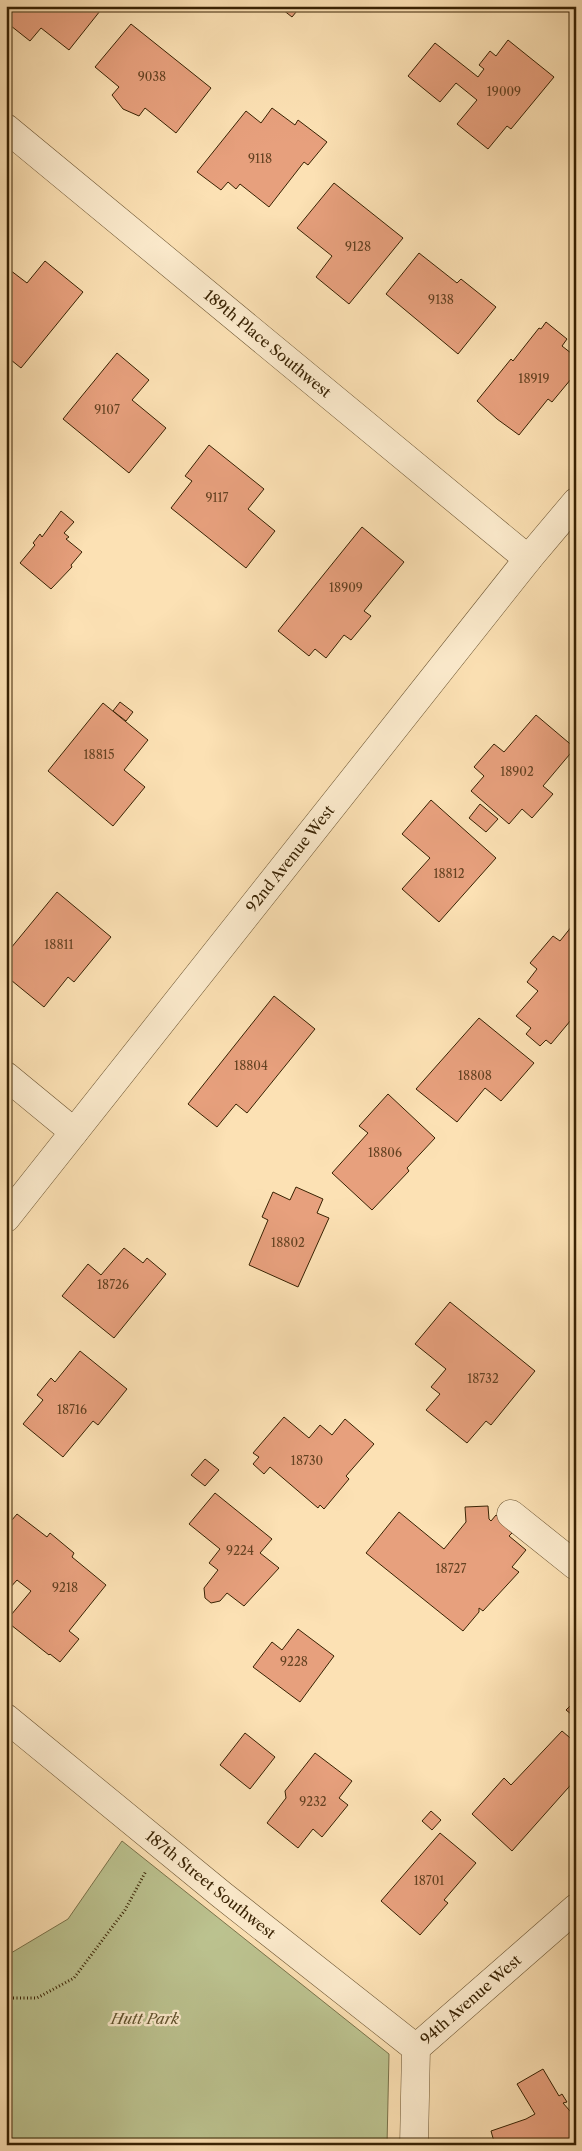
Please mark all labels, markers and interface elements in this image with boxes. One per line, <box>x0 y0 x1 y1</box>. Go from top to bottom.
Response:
house number: 9038 <box>138 69 166 84</box>
house number: 19009 <box>487 84 521 99</box>
house number: 9118 <box>248 151 272 166</box>
house number: 9128 <box>345 239 371 254</box>
street label: 189th Place Southwest <box>200 285 336 402</box>
house number: 9138 <box>428 292 454 307</box>
house number: 18919 <box>518 371 550 386</box>
house number: 9107 <box>94 402 120 417</box>
house number: 9117 <box>205 490 229 505</box>
house number: 18909 <box>329 580 363 595</box>
house number: 18815 <box>84 747 114 762</box>
house number: 18902 <box>500 764 534 779</box>
street label: 92nd Avenue West <box>242 801 339 916</box>
house number: 18812 <box>433 866 465 881</box>
house number: 18811 <box>44 937 74 952</box>
house number: 18804 <box>234 1058 268 1073</box>
house number: 18808 <box>458 1068 492 1083</box>
house number: 18806 <box>368 1145 402 1160</box>
house number: 18802 <box>271 1235 305 1250</box>
house number: 18726 <box>97 1277 129 1292</box>
house number: 18732 <box>467 1371 499 1386</box>
house number: 18716 <box>57 1402 87 1417</box>
house number: 18730 <box>291 1453 323 1468</box>
house number: 9224 <box>226 1543 254 1558</box>
house number: 18727 <box>436 1561 467 1576</box>
house number: 9218 <box>52 1580 78 1595</box>
house number: 9228 <box>280 1654 308 1669</box>
house number: 9232 <box>299 1794 327 1809</box>
street label: 187th Street Southwest <box>142 1826 280 1943</box>
house number: 18701 <box>414 1873 444 1888</box>
street label: 94th Avenue West <box>416 1950 525 2049</box>
park label: Hutt Park <box>110 2009 179 2028</box>

